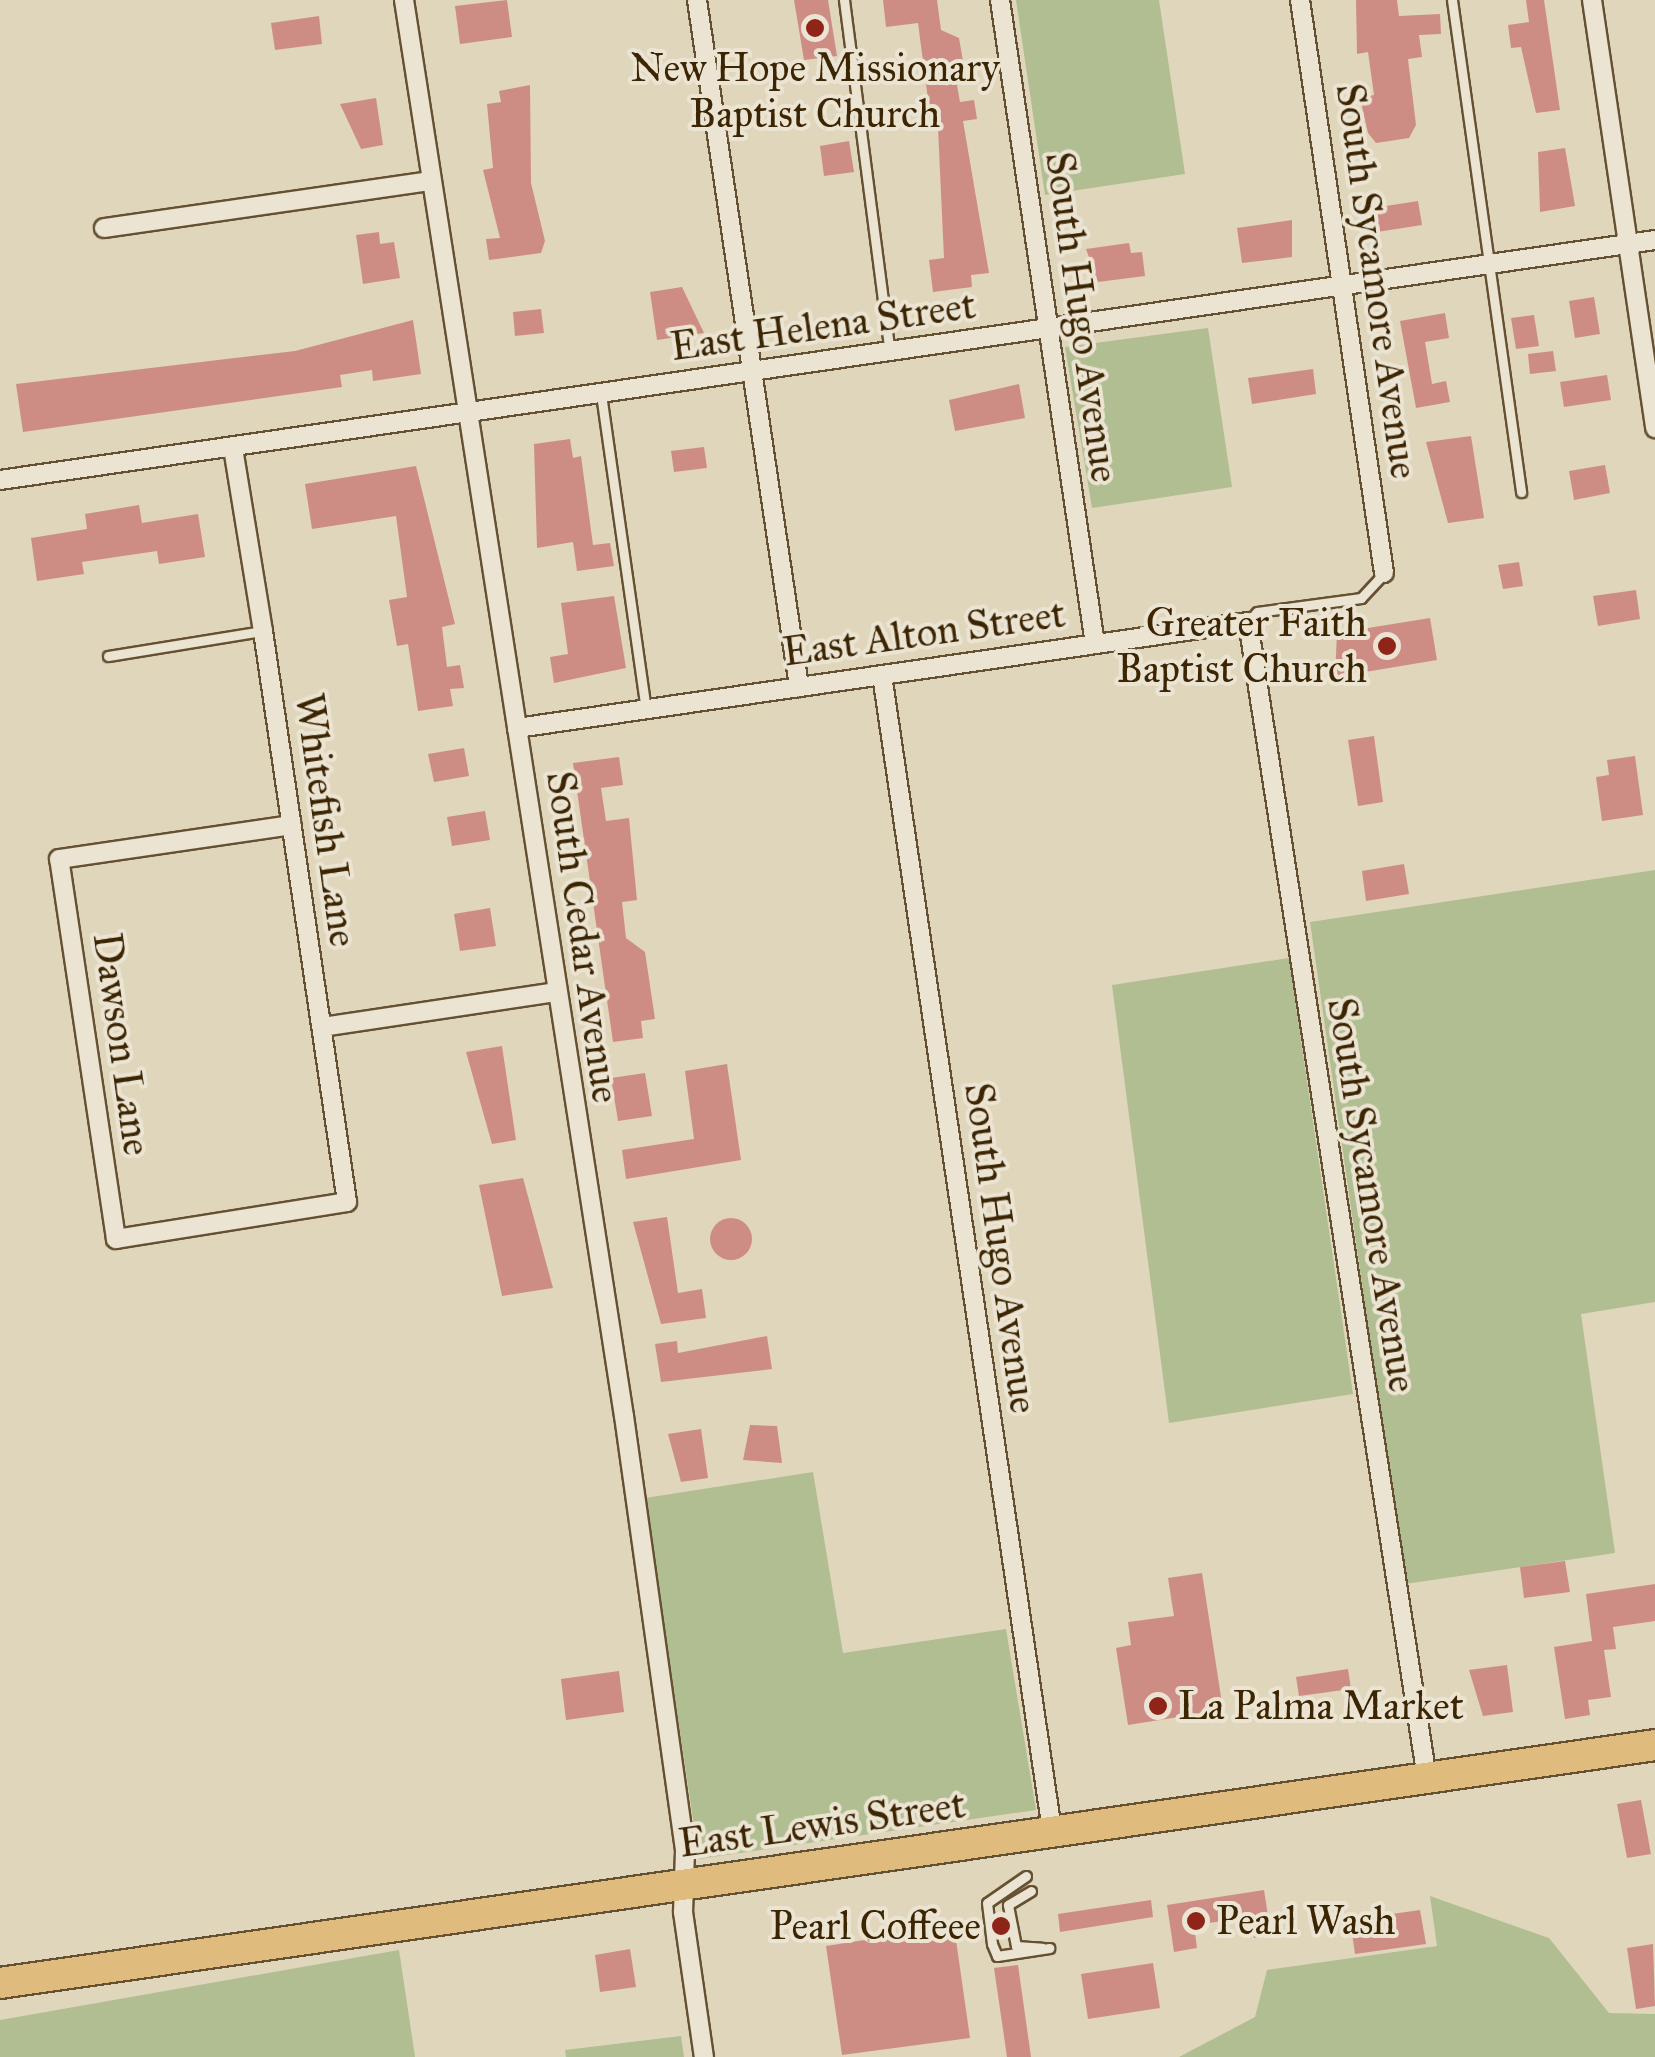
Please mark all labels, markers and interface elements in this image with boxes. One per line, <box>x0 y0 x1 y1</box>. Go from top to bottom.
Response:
marker: New Hope Missionary Baptist Church <box>804 17 826 39</box>
place label: New Hope Missionary Baptist Church <box>630 44 1000 138</box>
street label: South Sycamore Avenue <box>1325 80 1429 482</box>
street label: South Hugo Avenue <box>1035 149 1129 485</box>
street label: East Helena Street <box>667 281 979 371</box>
street label: East Alton Street <box>780 589 1068 677</box>
place label: Greater Faith Baptist Church <box>1117 599 1367 693</box>
marker: Greater Faith Baptist Church <box>1376 635 1398 657</box>
street label: Whitefish Lane <box>284 690 368 950</box>
street label: South Cedar Avenue <box>536 768 630 1106</box>
street label: Dawson Lane <box>83 930 161 1158</box>
street label: South Sycamore Avenue <box>1317 994 1427 1396</box>
street label: South Hugo Avenue <box>954 1080 1048 1416</box>
place label: La Palma Market <box>1178 1682 1464 1730</box>
marker: La Palma Market <box>1147 1695 1169 1717</box>
street label: East Lewis Street <box>676 1780 968 1868</box>
place label: Pearl Wash <box>1216 1897 1395 1945</box>
place label: Pearl Coffeee <box>770 1902 981 1950</box>
marker: Pearl Wash <box>1185 1910 1207 1932</box>
marker: Pearl Coffeee <box>990 1915 1012 1937</box>

